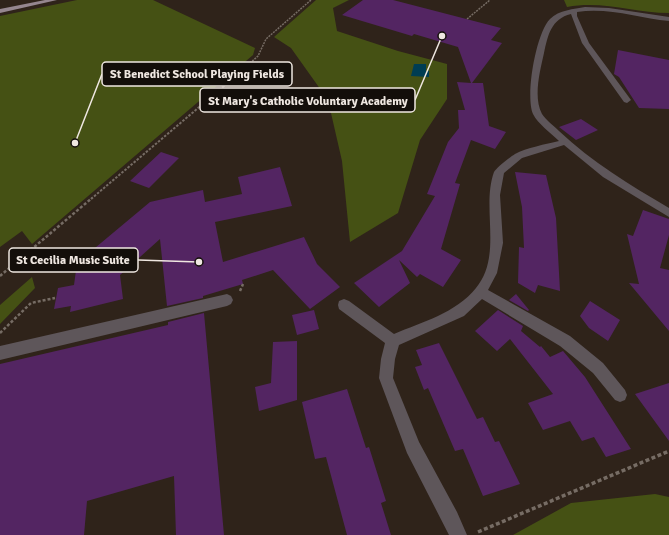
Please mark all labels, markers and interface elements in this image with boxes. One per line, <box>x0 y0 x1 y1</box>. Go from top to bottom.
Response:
callout: St Benedict School Playing Fields <box>102 62 292 86</box>
text: St Benedict School Playing Fields <box>110 67 285 82</box>
callout: St Mary's Catholic Voluntary Academy <box>200 88 415 112</box>
text: St Mary's Catholic Voluntary Academy <box>208 94 408 109</box>
callout: St Cecilia Music Suite <box>9 248 138 272</box>
text: St Cecilia Music Suite <box>16 253 130 268</box>

